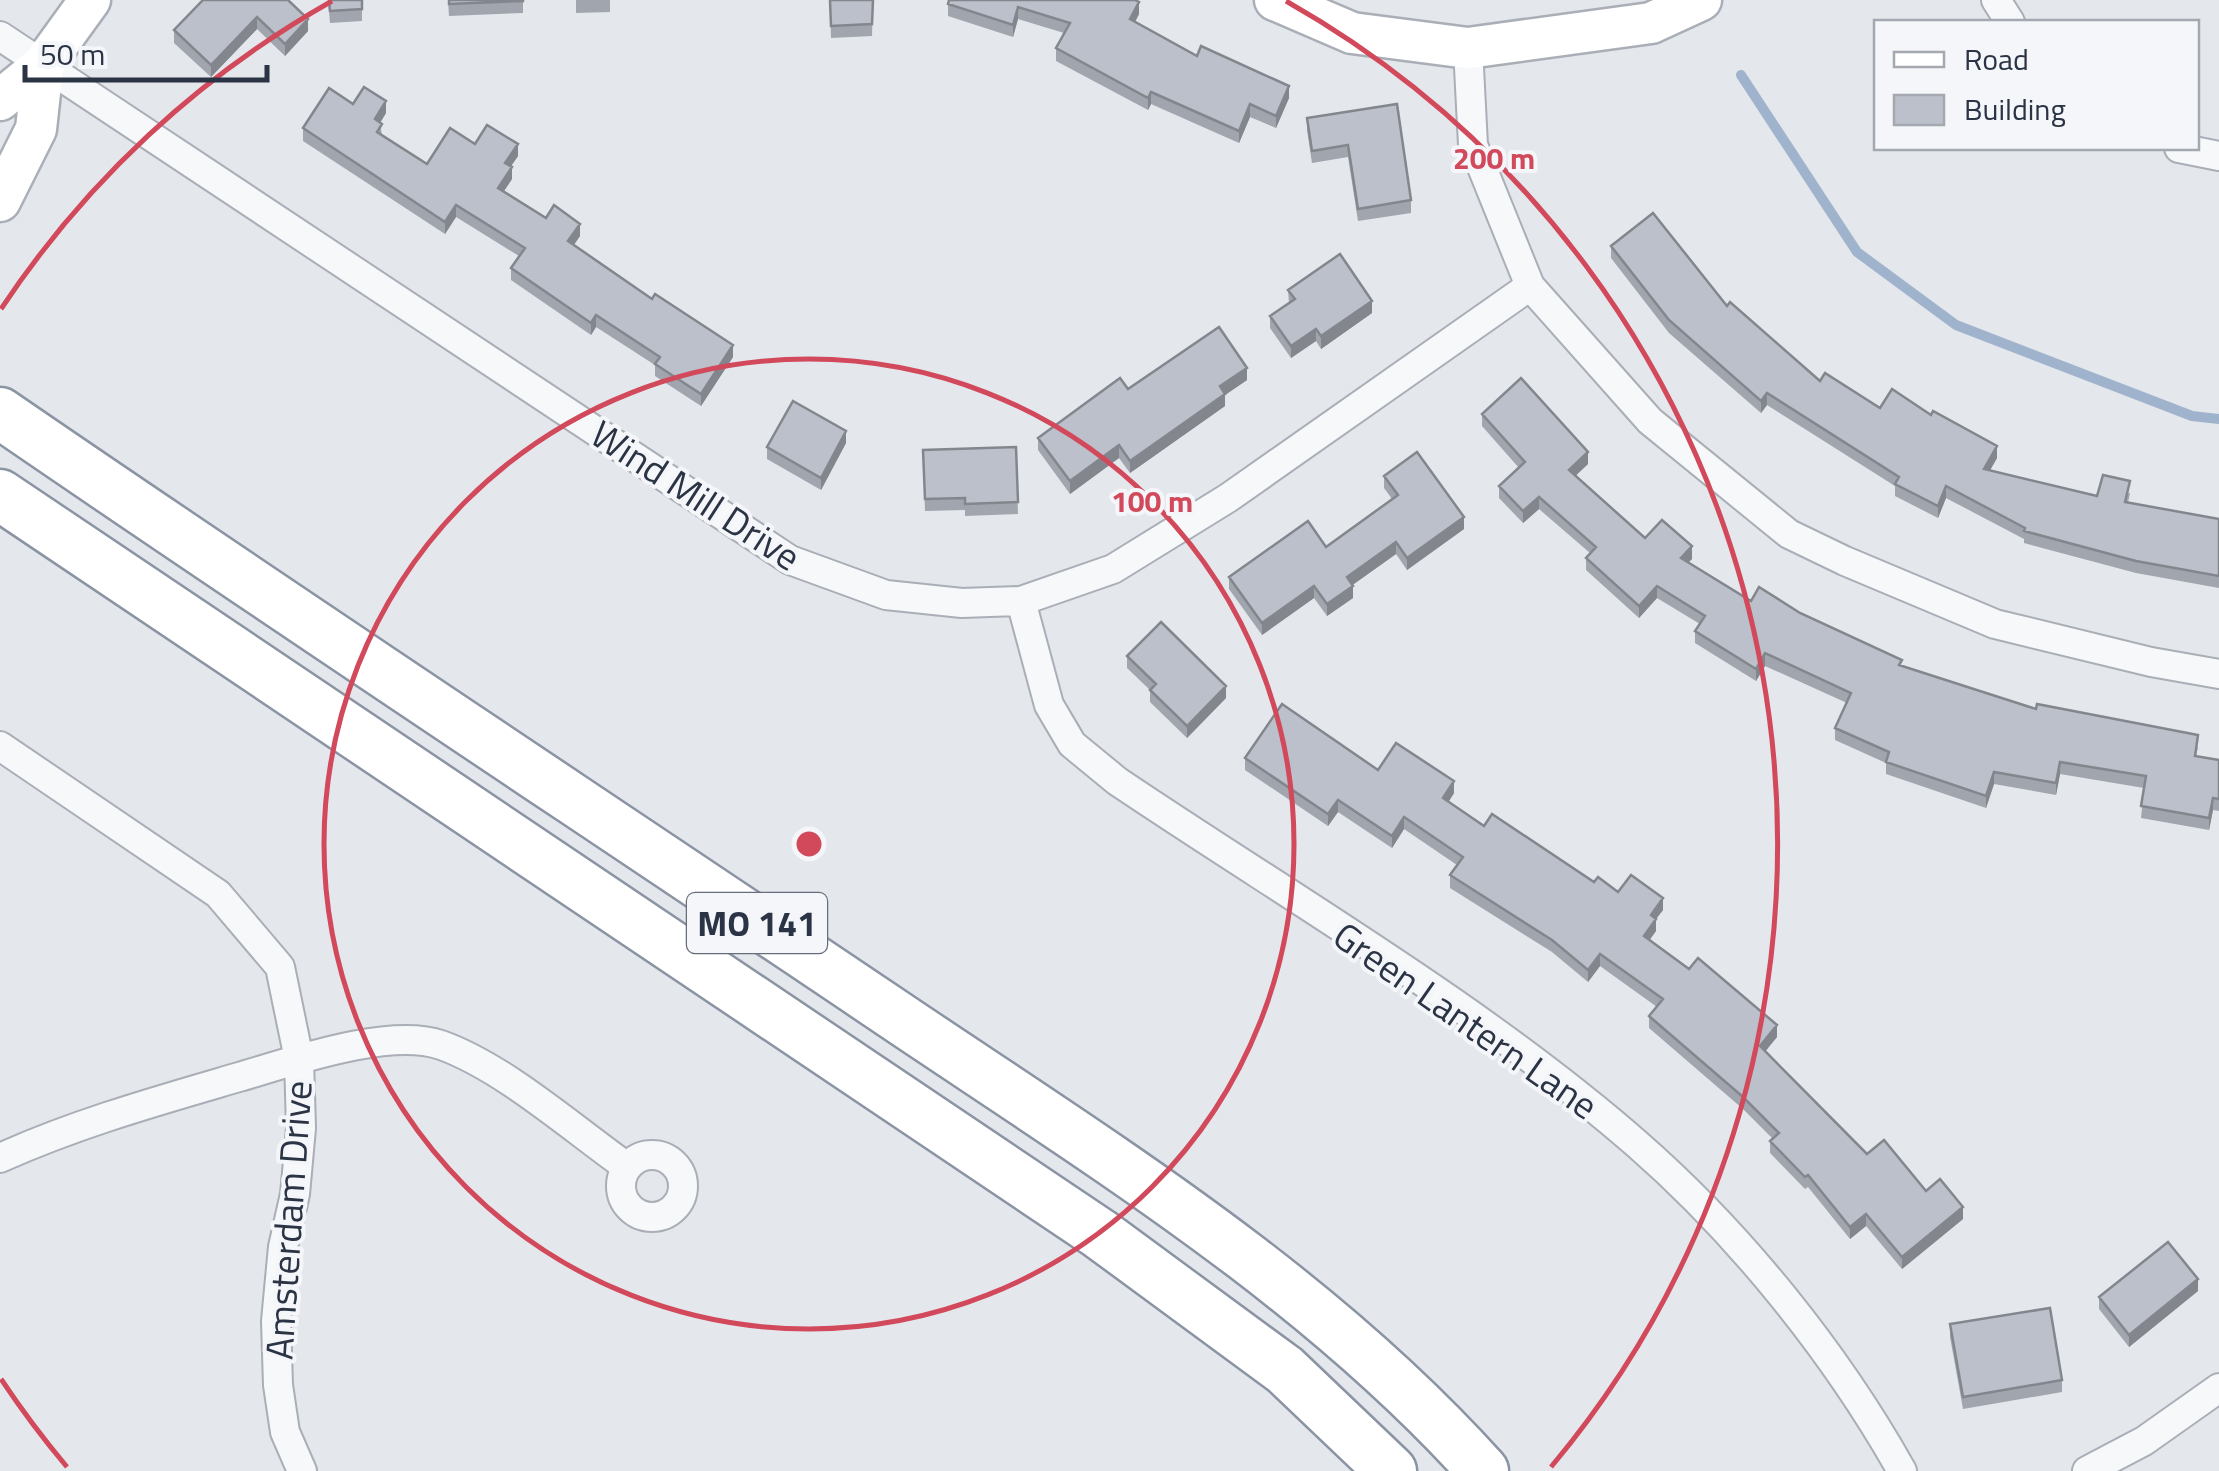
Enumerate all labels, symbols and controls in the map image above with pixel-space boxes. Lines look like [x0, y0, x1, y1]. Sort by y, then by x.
scale bar [25, 20, 268, 82]
legend [1874, 20, 2199, 150]
text: 50 m [40, 31, 105, 77]
text: Road [1964, 36, 2029, 82]
text: Building [1964, 86, 2066, 132]
text: 200 m [1453, 135, 1535, 181]
street label: Wind Mill Drive [580, 405, 812, 585]
text: 100 m [1111, 478, 1193, 524]
centre of rings [791, 826, 827, 862]
road number: MO 141 [687, 893, 827, 953]
street label: Green Lantern Lane [1322, 907, 1610, 1133]
street label: Amsterdam Drive [249, 1078, 327, 1362]

